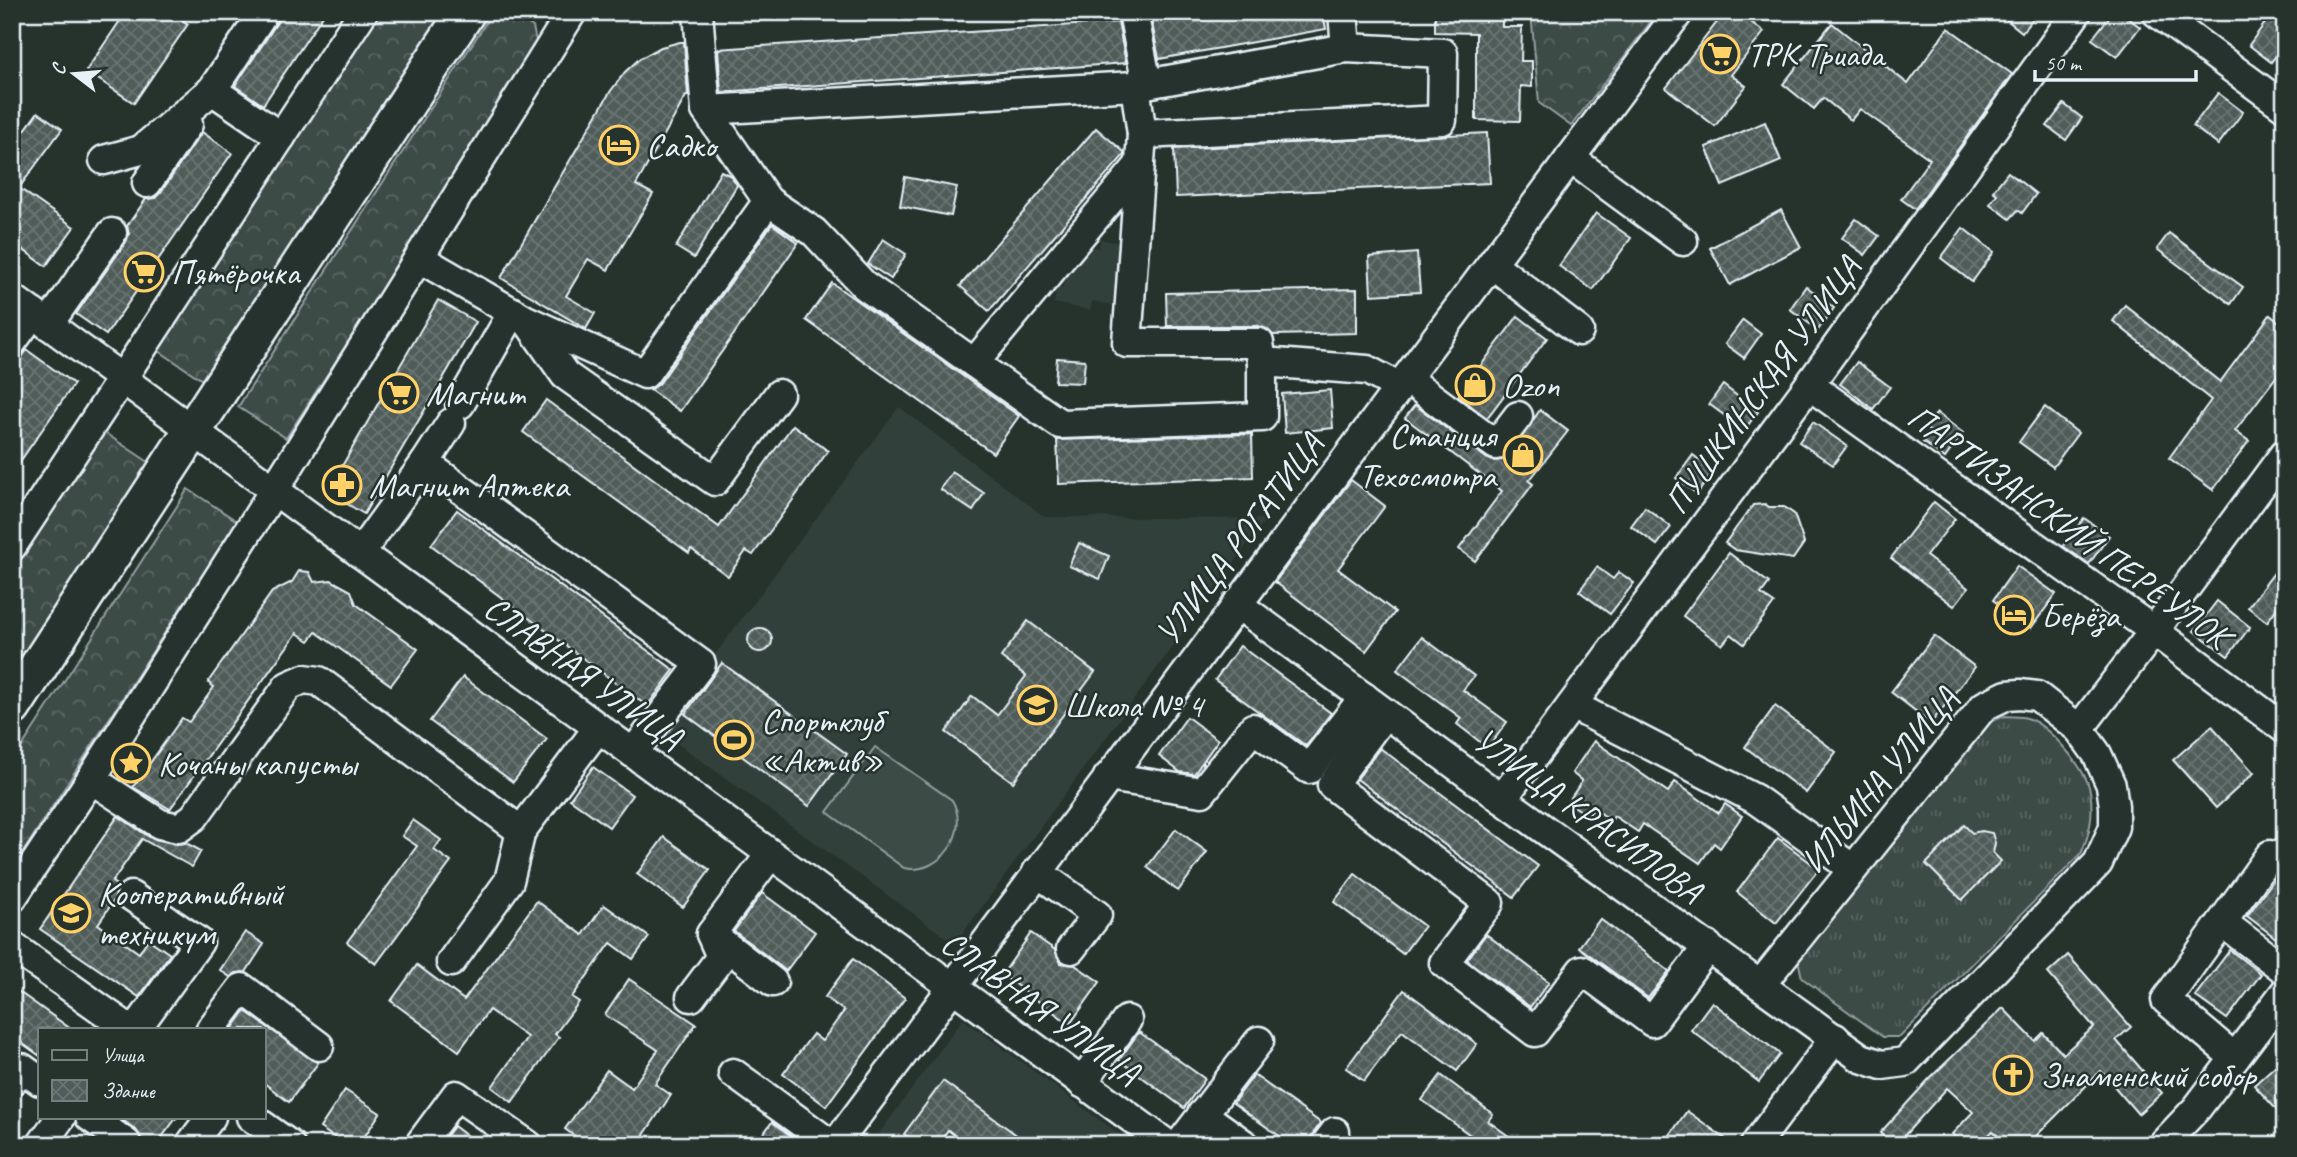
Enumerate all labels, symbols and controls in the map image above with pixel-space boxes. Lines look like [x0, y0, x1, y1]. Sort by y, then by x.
place label: ТРК Триада [1747, 32, 1887, 77]
supermarket icon: ТРК Триада [1699, 33, 1741, 75]
north arrow [38, 38, 108, 108]
scale bar [2035, 38, 2196, 82]
text: 50 m [2045, 50, 2083, 76]
text: С [46, 59, 72, 77]
place label: Садко [646, 123, 719, 168]
hotel icon: Садко [598, 124, 640, 166]
street label: ПУШКИНСКАЯ УЛИЦА [1654, 247, 1872, 523]
place label: Пятёрочка [171, 250, 301, 295]
supermarket icon: Пятёрочка [123, 251, 165, 293]
place label: Ozon [1502, 363, 1560, 408]
shop icon: Ozon [1454, 364, 1496, 406]
place label: Магнит [426, 371, 527, 416]
supermarket icon: Магнит [378, 372, 420, 414]
street label: ПАРТИЗАНСКИЙ ПЕРЕУЛОК [1899, 394, 2244, 662]
place label: Станция Техосмотра [1359, 413, 1499, 498]
street label: УЛИЦА РОГАТИЦА [1145, 423, 1335, 654]
shop icon: Станция Техосмотра [1502, 434, 1544, 476]
place label: Магнит Аптека [369, 463, 571, 508]
pharmacy icon: Магнит Аптека [321, 464, 363, 506]
street label: СЛАВНАЯ УЛИЦА [475, 585, 693, 761]
place label: Берёза [2041, 593, 2122, 638]
hotel icon: Берёза [1993, 594, 2035, 636]
street label: ИЛЬИНА УЛИЦА [1791, 677, 1969, 883]
place label: Школа № 4 [1064, 683, 1206, 728]
school or university icon: Школа № 4 [1016, 684, 1058, 726]
place label: Спортклуб «Актив» [761, 698, 890, 783]
street label: УЛИЦА КРАСИЛОВА [1465, 717, 1712, 914]
sports icon: Спортклуб «Актив» [713, 719, 755, 761]
place label: Кочаны капусты [158, 741, 359, 786]
place icon: Кочаны капусты [110, 742, 152, 784]
place label: Кооперативный техникум [98, 871, 286, 956]
school or university icon: Кооперативный техникум [50, 892, 92, 934]
street label: СЛАВНАЯ УЛИЦА [932, 920, 1150, 1096]
legend [38, 1028, 266, 1118]
text: Улица [102, 1042, 145, 1068]
place label: Знаменский собор [2040, 1053, 2258, 1098]
church icon: Знаменский собор [1992, 1054, 2034, 1096]
text: Здание [102, 1078, 156, 1104]

